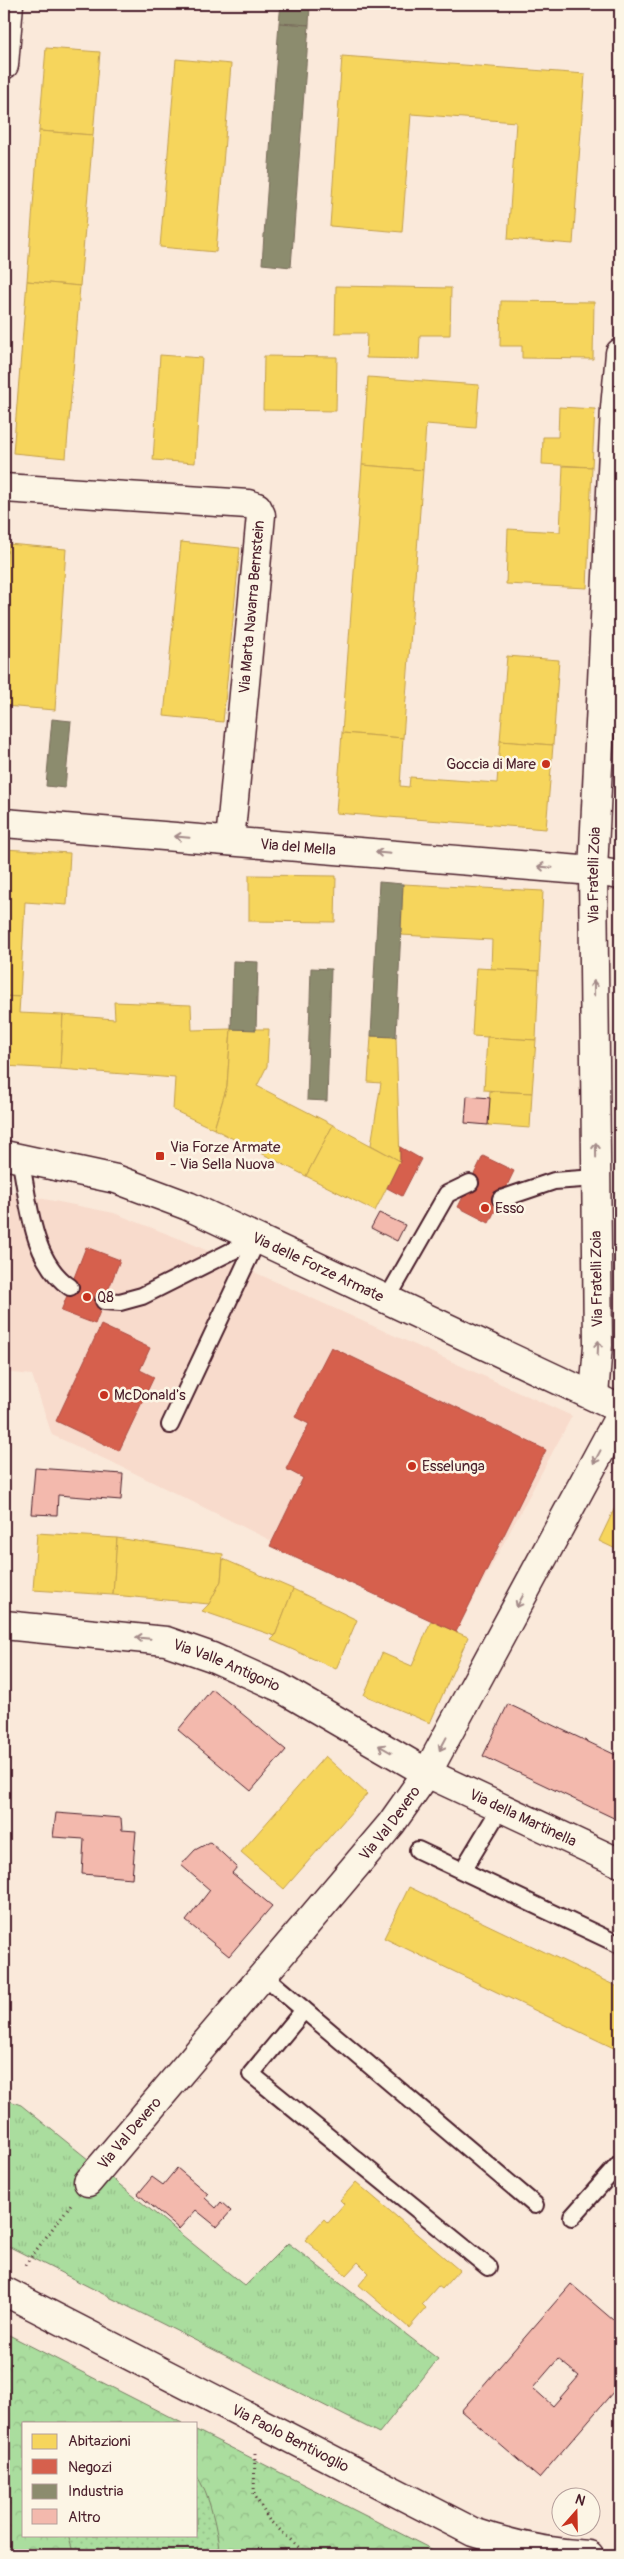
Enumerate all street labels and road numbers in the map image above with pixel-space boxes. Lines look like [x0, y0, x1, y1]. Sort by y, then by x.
street label: Via Marta Navarra Bernstein [235, 520, 269, 694]
street label: Via Fratelli Zoia [583, 826, 605, 924]
street label: Via del Mella [259, 834, 337, 860]
street label: Via delle Forze Armate [249, 1228, 387, 1306]
street label: Via Fratelli Zoia [587, 1231, 607, 1327]
street label: Via Valle Antigorio [171, 1635, 283, 1696]
street label: Via Val Devero [355, 1782, 424, 1864]
street label: Via della Martinella [466, 1785, 580, 1851]
street label: Via Val Devero [93, 2093, 165, 2173]
street label: Via Paolo Bentivoglio [229, 2400, 352, 2476]

